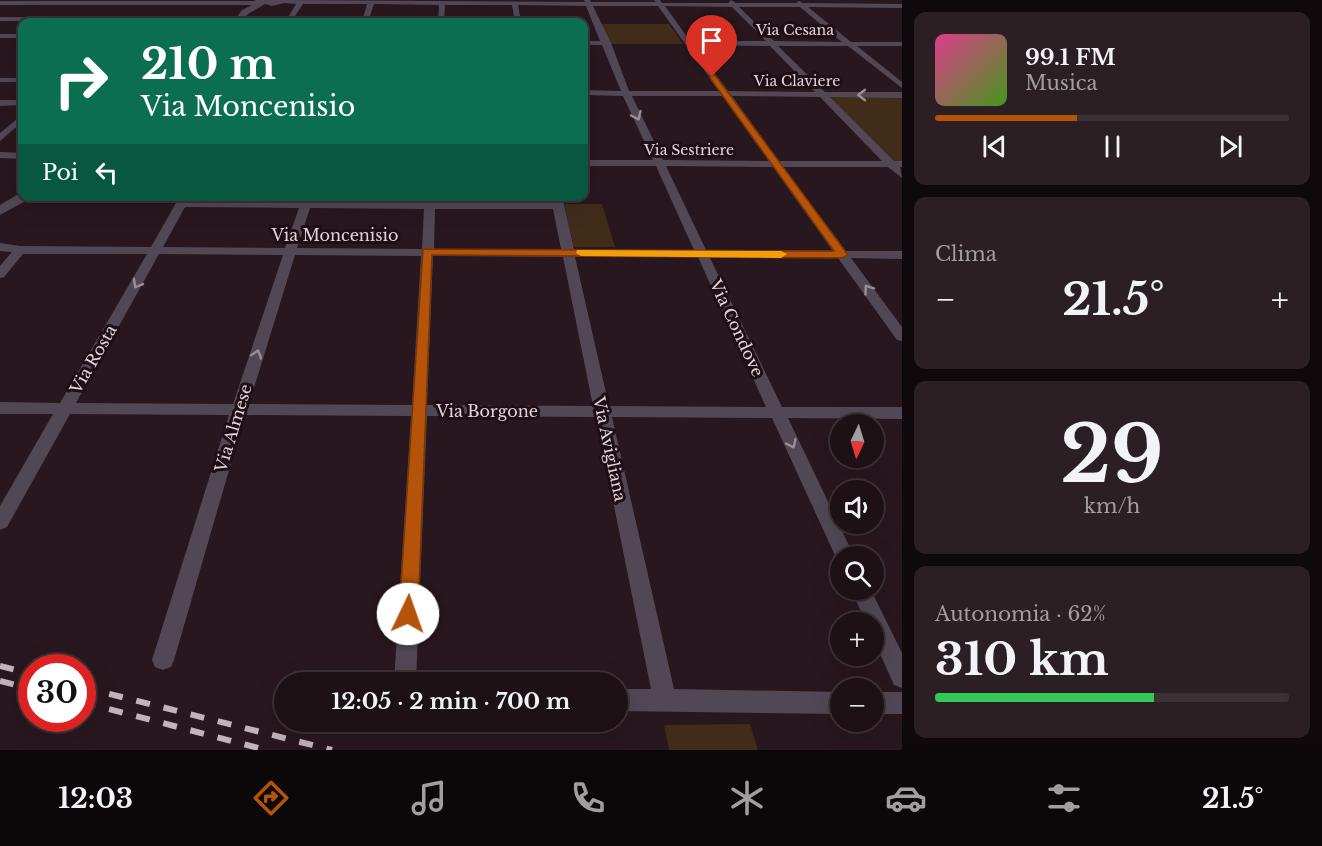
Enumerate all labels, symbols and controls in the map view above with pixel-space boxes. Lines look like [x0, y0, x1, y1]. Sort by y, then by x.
pin [686, 15, 737, 77]
street label: Via Cesana [755, 21, 834, 39]
icon: arrive [695, 24, 728, 57]
text: 210 m [141, 38, 276, 90]
icon: right [42, 42, 120, 120]
text: 99.1 FM [1025, 44, 1116, 71]
text: Musica [1025, 71, 1098, 95]
street label: Via Claviere [753, 72, 840, 90]
one-way arrow [858, 89, 867, 101]
text: Via Moncenisio [141, 90, 355, 123]
one-way arrow [629, 110, 641, 121]
icon: previous [978, 130, 1011, 163]
icon: pause [1096, 130, 1129, 163]
icon: next [1214, 130, 1247, 163]
street label: Via Sestriere [643, 141, 734, 159]
icon: left [90, 156, 123, 189]
text: Poi [42, 159, 78, 186]
street label: Via Moncenisio [270, 225, 399, 245]
text: Clima [935, 242, 997, 266]
text: 21.5° [1062, 271, 1165, 327]
street label: Via Condove [705, 275, 768, 380]
one-way arrow [132, 278, 144, 288]
text: − [935, 279, 956, 320]
text: + [1271, 279, 1289, 320]
one-way arrow [864, 285, 875, 296]
street label: Via Rosta [65, 321, 121, 398]
one-way arrow [249, 349, 262, 360]
street label: Via Almese [210, 382, 256, 475]
street label: Via Avigliana [589, 394, 631, 503]
street label: Via Borgone [435, 401, 538, 421]
text: 29 [1060, 406, 1164, 503]
north arrow [830, 414, 884, 468]
map controls [830, 414, 884, 732]
one-way arrow [785, 438, 797, 449]
button: sound [830, 480, 884, 534]
text: km/h [1084, 494, 1140, 518]
button: search [830, 546, 884, 600]
position arrow [376, 582, 440, 646]
text: Autonomia · 62% [935, 602, 1106, 626]
button: + [830, 612, 884, 666]
text: 310 km [935, 631, 1109, 687]
speed limit sign: 30 [18, 654, 96, 732]
button: − [830, 678, 884, 732]
text: 12:05 · 2 min · 700 m [332, 688, 570, 715]
icon: directions [250, 777, 292, 819]
icon: music [408, 777, 450, 819]
icon: phone [567, 777, 609, 819]
icon: climate [726, 777, 768, 819]
icon: car [885, 777, 927, 819]
icon: filters [1043, 777, 1085, 819]
text: 12:03 [58, 782, 133, 815]
text: 21.5° [1202, 782, 1264, 815]

